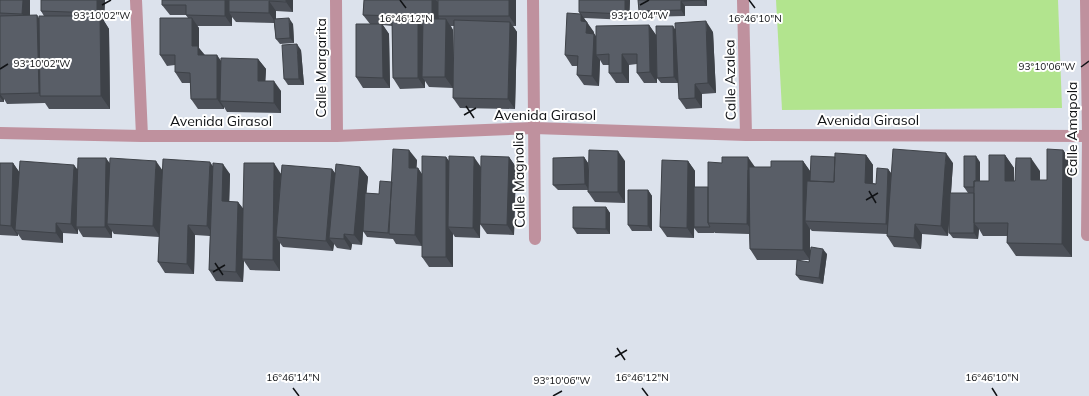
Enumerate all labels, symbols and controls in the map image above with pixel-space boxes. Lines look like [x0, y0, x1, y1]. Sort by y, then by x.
text: 93°10'02"W [74, 9, 130, 22]
text: 93°10'04"W [612, 9, 668, 22]
text: 16°46'12"N [379, 12, 433, 25]
text: 16°46'10"N [728, 12, 782, 25]
street label: Calle Margarita [312, 18, 330, 118]
street label: Calle Azalea [720, 39, 740, 121]
text: 93°10'02"W [14, 57, 70, 70]
text: 93°10'06"W [1019, 60, 1075, 73]
street label: Calle Amapola [1063, 82, 1081, 176]
street label: Avenida Girasol [494, 106, 596, 124]
street label: Avenida Girasol [817, 111, 919, 129]
street label: Avenida Girasol [170, 112, 272, 130]
street label: Calle Magnolia [509, 132, 529, 228]
text: 16°46'14"N [266, 371, 320, 384]
text: 16°46'12"N [615, 371, 669, 384]
text: 16°46'10"N [965, 371, 1019, 384]
text: 93°10'06"W [534, 374, 590, 387]

